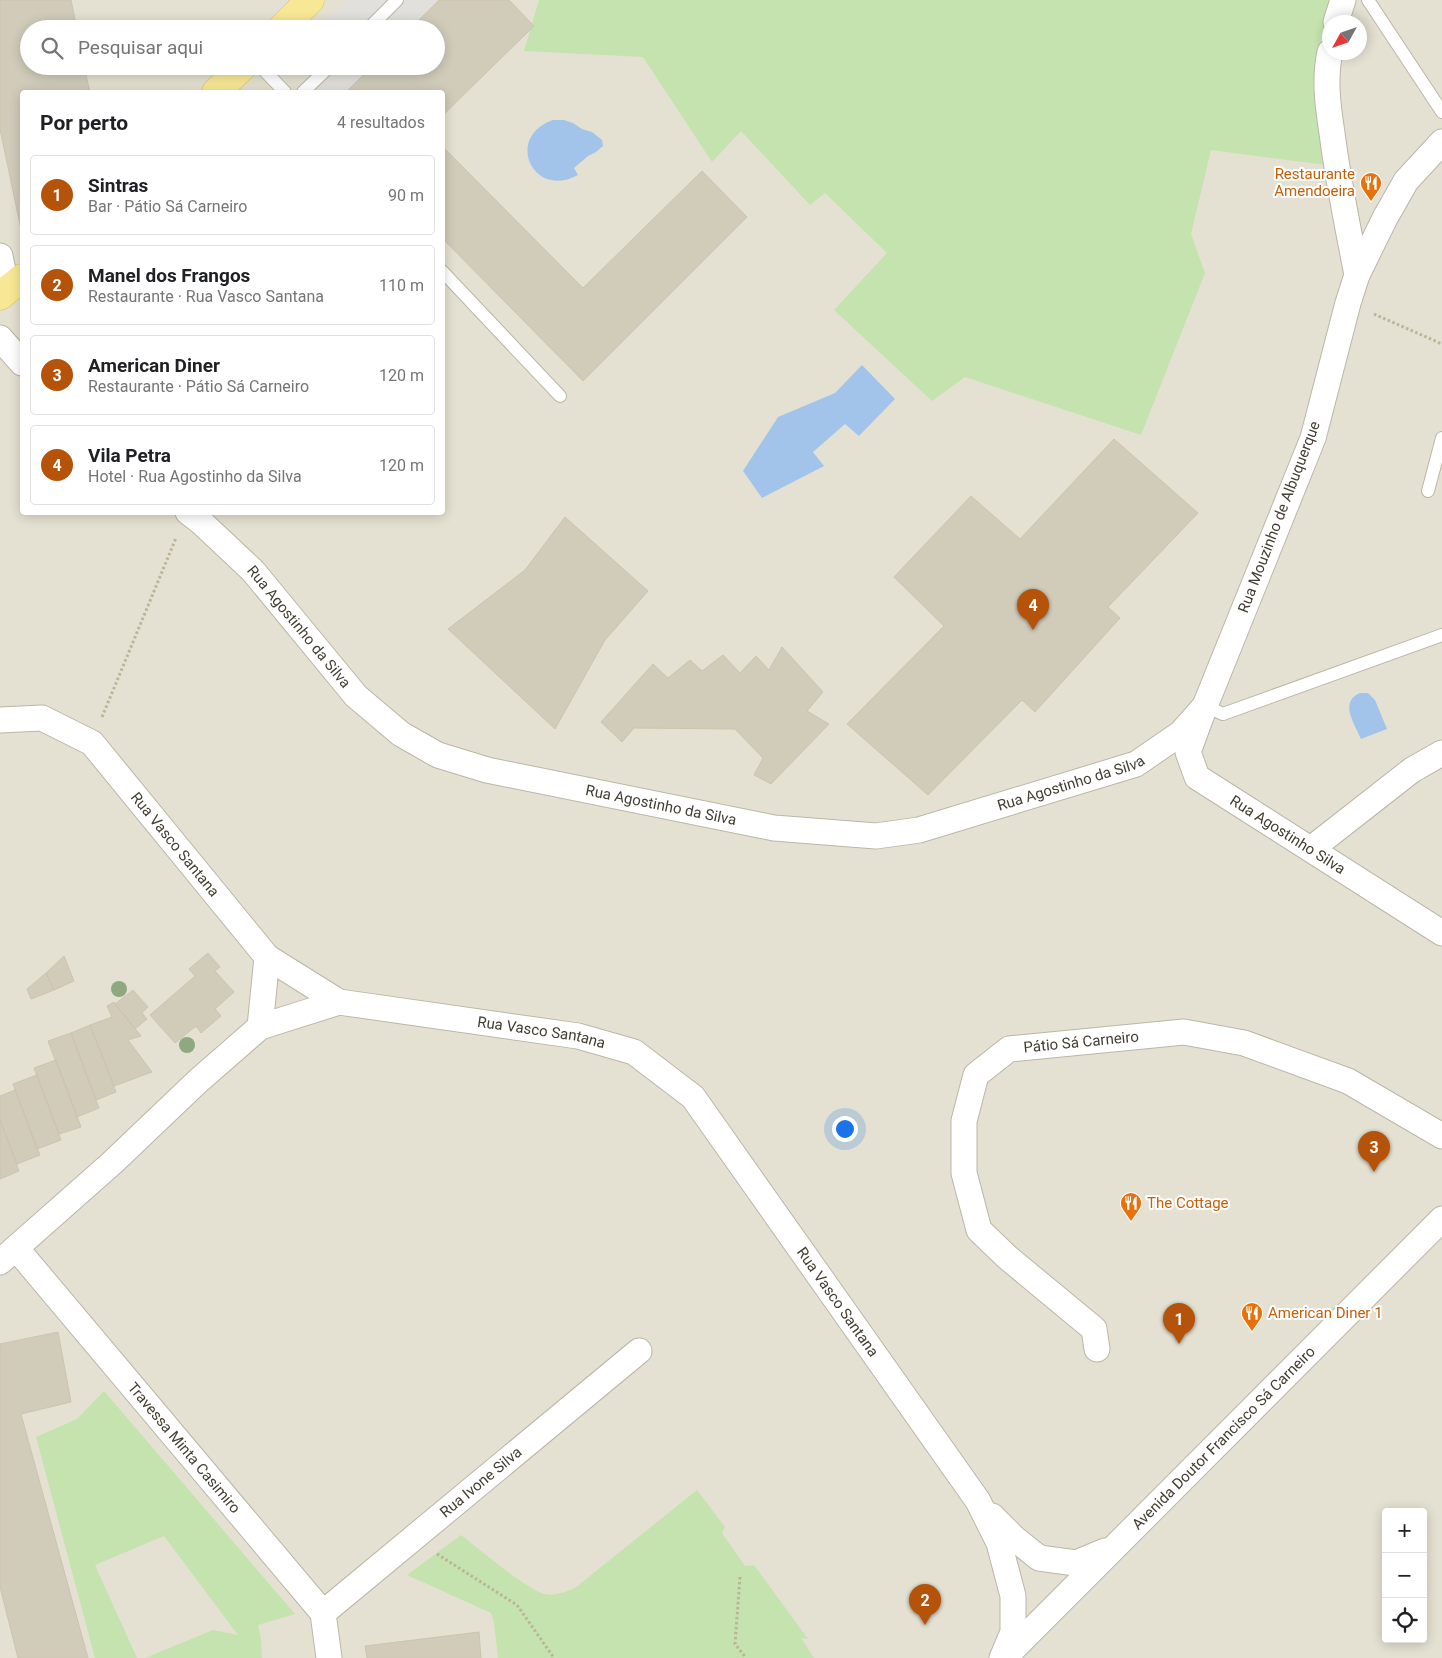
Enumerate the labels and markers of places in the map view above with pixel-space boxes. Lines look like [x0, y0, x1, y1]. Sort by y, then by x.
place label: Restaurante Amendoeira [1274, 165, 1355, 200]
restaurant icon: Restaurante Amendoeira [1359, 171, 1383, 202]
pin: 4 [1017, 589, 1049, 630]
pin: 3 [1358, 1131, 1390, 1172]
restaurant icon: The Cottage [1119, 1191, 1143, 1222]
place label: The Cottage [1147, 1194, 1229, 1212]
restaurant icon: American Diner 1 [1240, 1301, 1264, 1332]
pin: 1 [1163, 1303, 1195, 1344]
place label: American Diner 1 [1268, 1304, 1383, 1322]
pin: 2 [909, 1584, 941, 1625]

